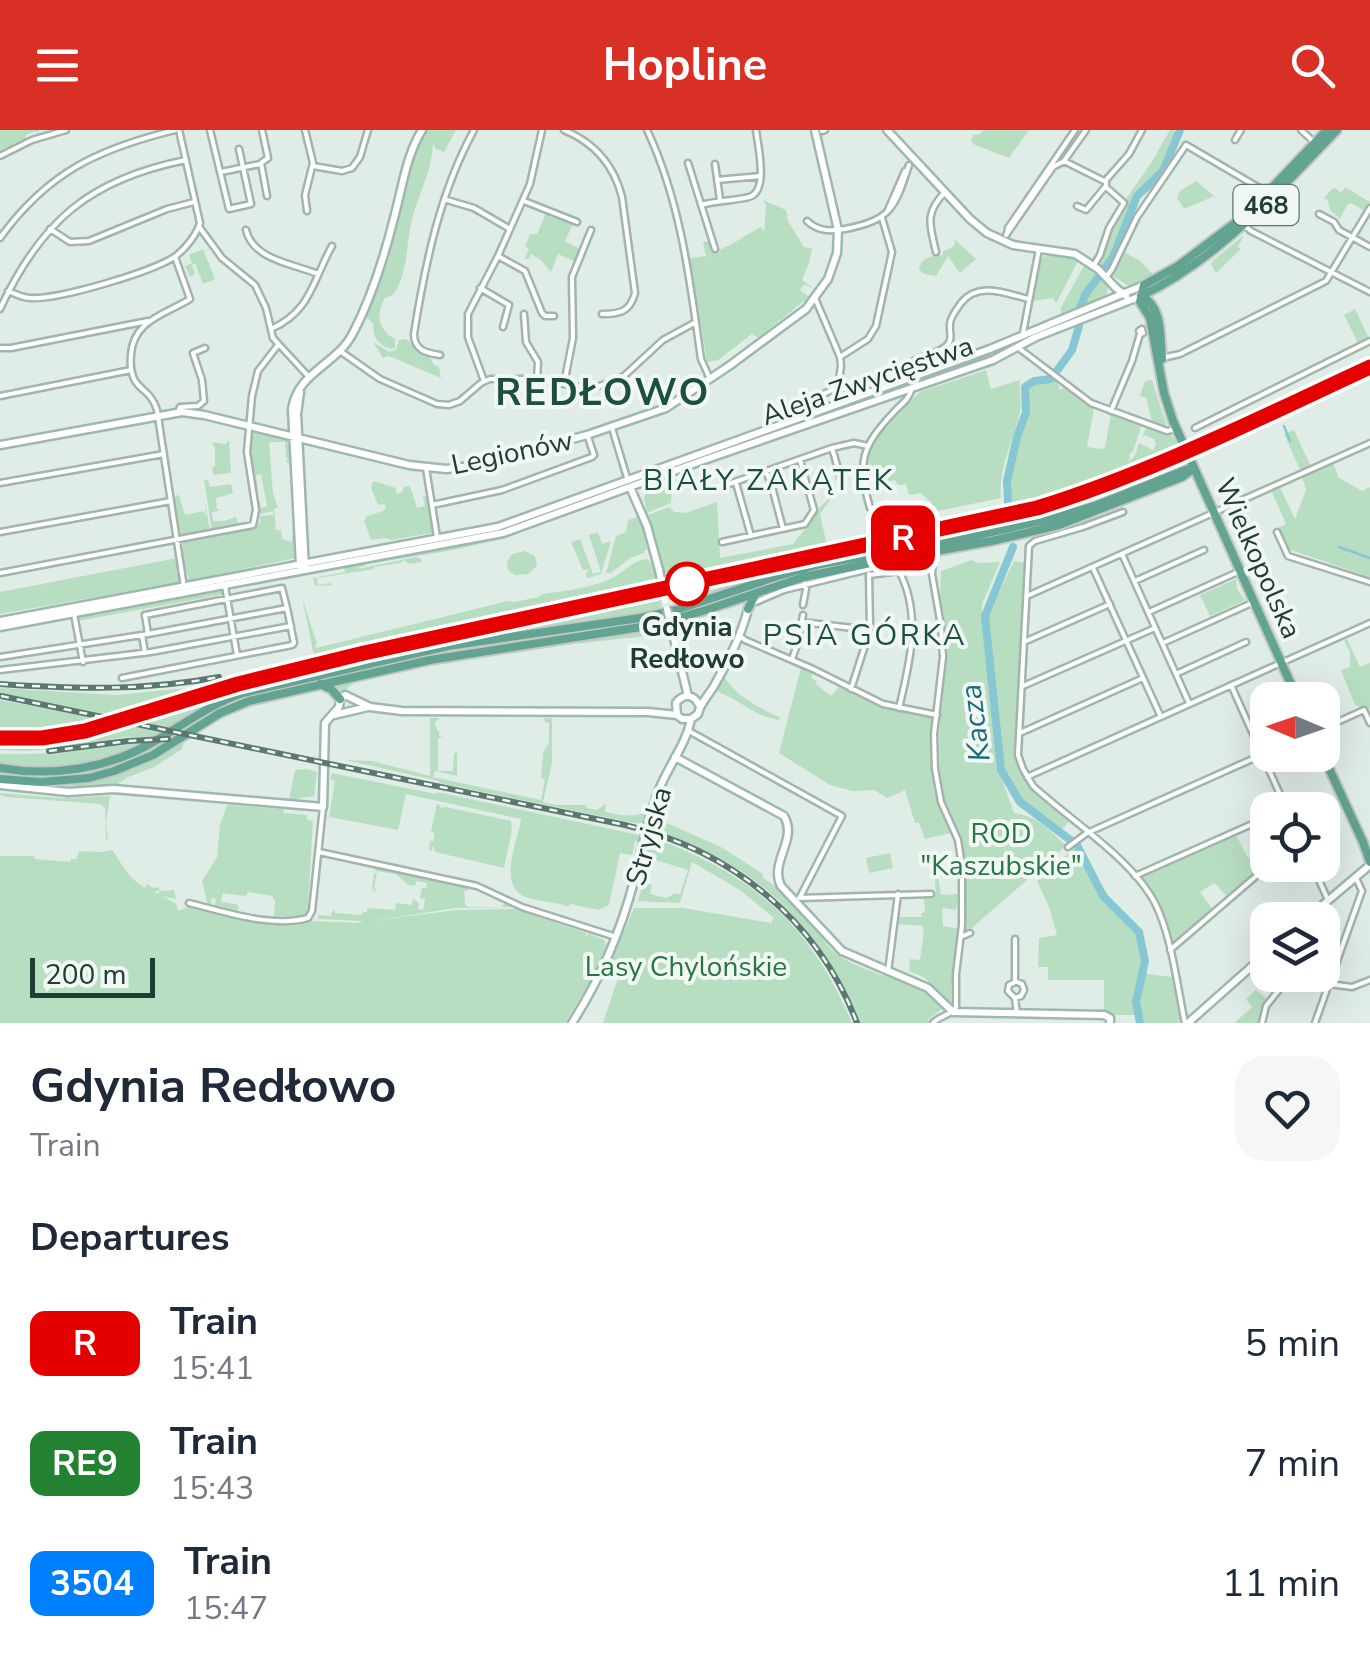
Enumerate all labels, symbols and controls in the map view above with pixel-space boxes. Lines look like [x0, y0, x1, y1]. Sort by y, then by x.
text: Hopline [603, 35, 767, 96]
icon: menu [30, 38, 85, 93]
icon: search [1285, 38, 1340, 93]
road number: 468 [1234, 185, 1298, 225]
street label: Aleja Zwycięstwa [756, 327, 978, 435]
district label: REDŁOWO [495, 367, 711, 418]
street label: Legionów [448, 422, 576, 484]
district label: BIAŁY ZAKĄTEK [643, 460, 895, 501]
street label: Wielkopolska [1206, 472, 1310, 645]
line badge: R [870, 506, 936, 570]
text: R [891, 515, 915, 562]
marker: Gdynia Redłowo [666, 563, 708, 605]
place label: Gdynia Redłowo [629, 608, 745, 678]
district label: PSIA GÓRKA [763, 615, 967, 656]
water label: Kacza [950, 682, 1001, 764]
north arrow [1250, 682, 1340, 772]
map controls [1250, 682, 1340, 992]
street label: Stryjska [617, 782, 681, 890]
button: locate [1250, 792, 1340, 882]
park label: ROD "Kaszubskie" [920, 815, 1082, 885]
button: layers [1250, 902, 1340, 992]
park label: Lasy Chylońskie [585, 948, 787, 986]
scale bar [30, 953, 155, 998]
text: 200 m [45, 956, 127, 994]
text: Gdynia Redłowo [30, 1053, 396, 1119]
button: heart [1235, 1056, 1340, 1161]
text: Train [30, 1124, 101, 1167]
text: Departures [30, 1212, 229, 1263]
text: Train [170, 1296, 258, 1347]
text: 5 min [1245, 1318, 1340, 1369]
text: R [73, 1320, 97, 1367]
text: 15:41 [170, 1347, 254, 1390]
text: Train [170, 1416, 258, 1467]
text: 7 min [1245, 1438, 1340, 1489]
text: RE9 [52, 1440, 118, 1487]
text: 15:43 [170, 1467, 254, 1510]
text: Train [184, 1536, 272, 1587]
text: 11 min [1222, 1558, 1340, 1609]
text: 3504 [50, 1560, 134, 1607]
text: 15:47 [184, 1587, 268, 1630]

